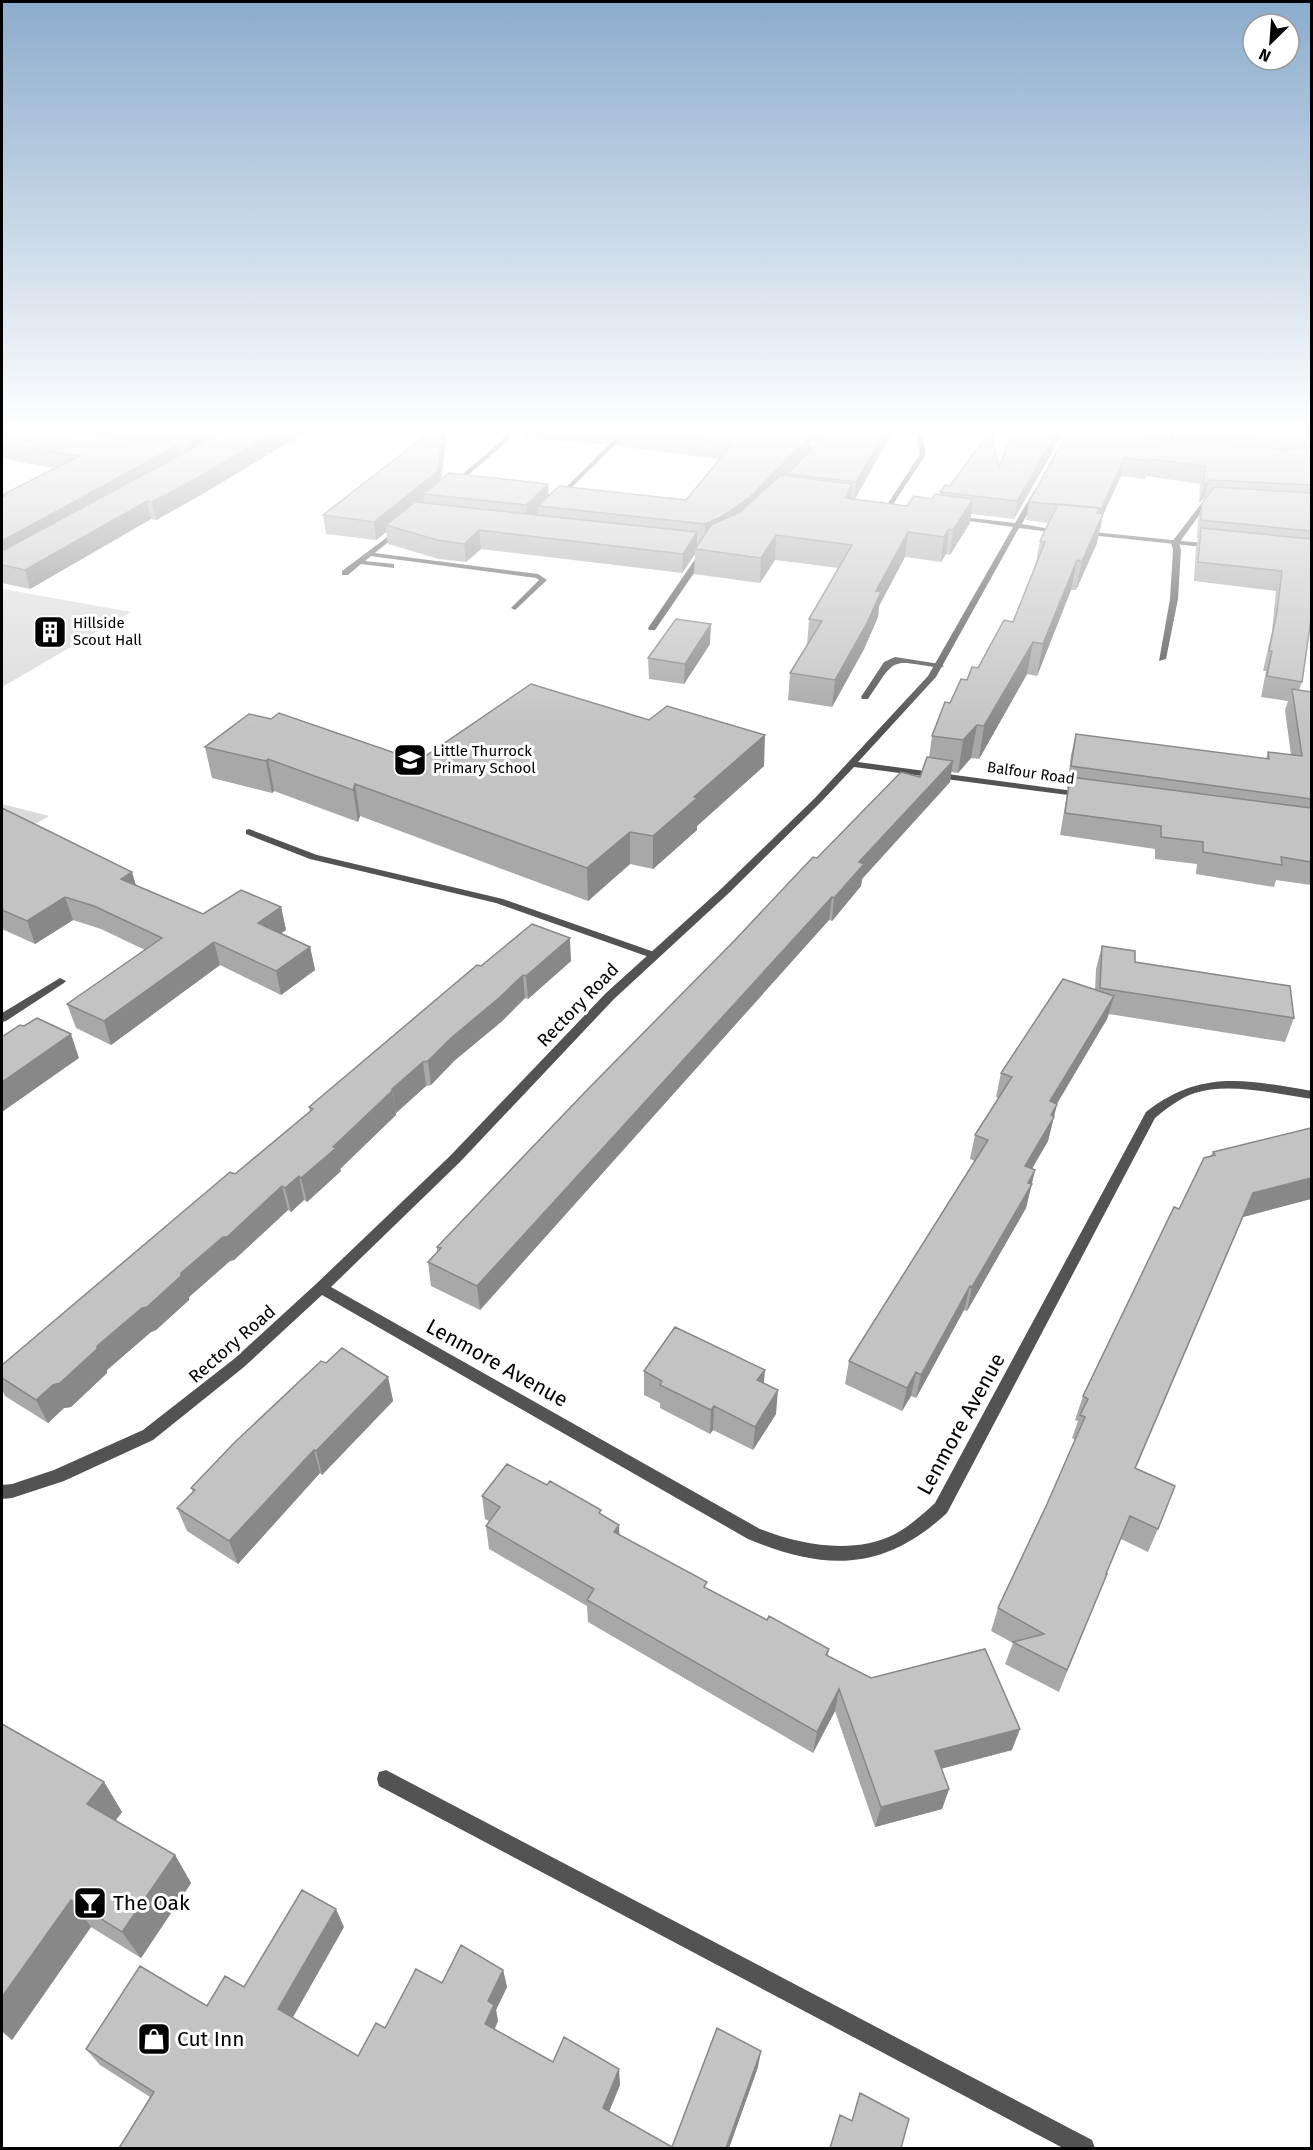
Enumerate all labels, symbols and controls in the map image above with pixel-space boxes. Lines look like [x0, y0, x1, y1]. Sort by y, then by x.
north arrow [1241, 12, 1301, 72]
text: N [1256, 44, 1274, 66]
building icon: Hillside Scout Hall [32, 614, 68, 650]
place label: Hillside Scout Hall [73, 614, 143, 649]
school or university icon: Little Thurrock Primary School [392, 742, 428, 778]
place label: Little Thurrock Primary School [433, 742, 536, 777]
street label: Balfour Road [986, 758, 1076, 788]
street label: Rectory Road [533, 959, 623, 1051]
street label: Rectory Road [184, 1300, 280, 1388]
street label: Lenmore Avenue [422, 1313, 572, 1413]
street label: Lenmore Avenue [911, 1349, 1011, 1499]
bar icon: The Oak [72, 1885, 108, 1921]
place label: The Oak [113, 1890, 190, 1916]
shop icon: Cut Inn [136, 2021, 172, 2057]
place label: Cut Inn [177, 2026, 245, 2052]

